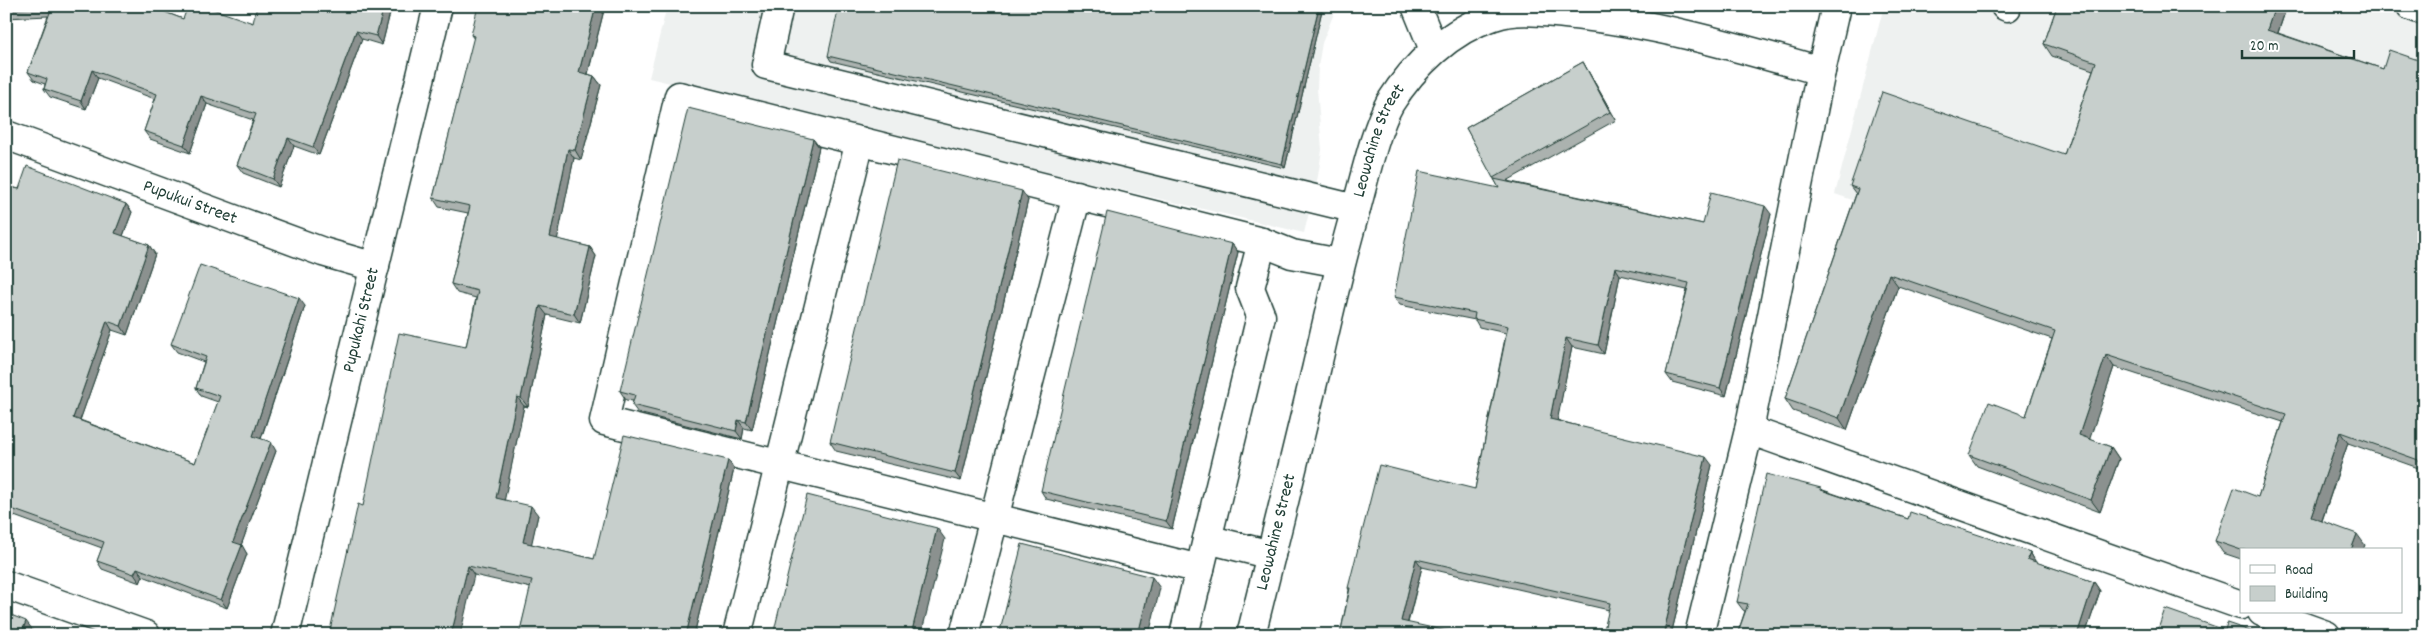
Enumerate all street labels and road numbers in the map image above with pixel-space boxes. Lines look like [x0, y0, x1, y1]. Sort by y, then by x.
street label: Leowahine Street [1347, 79, 1412, 200]
street label: Pupukui Street [139, 174, 241, 232]
street label: Pupukahi Street [337, 265, 386, 375]
street label: Leowahine Street [1250, 471, 1303, 593]

